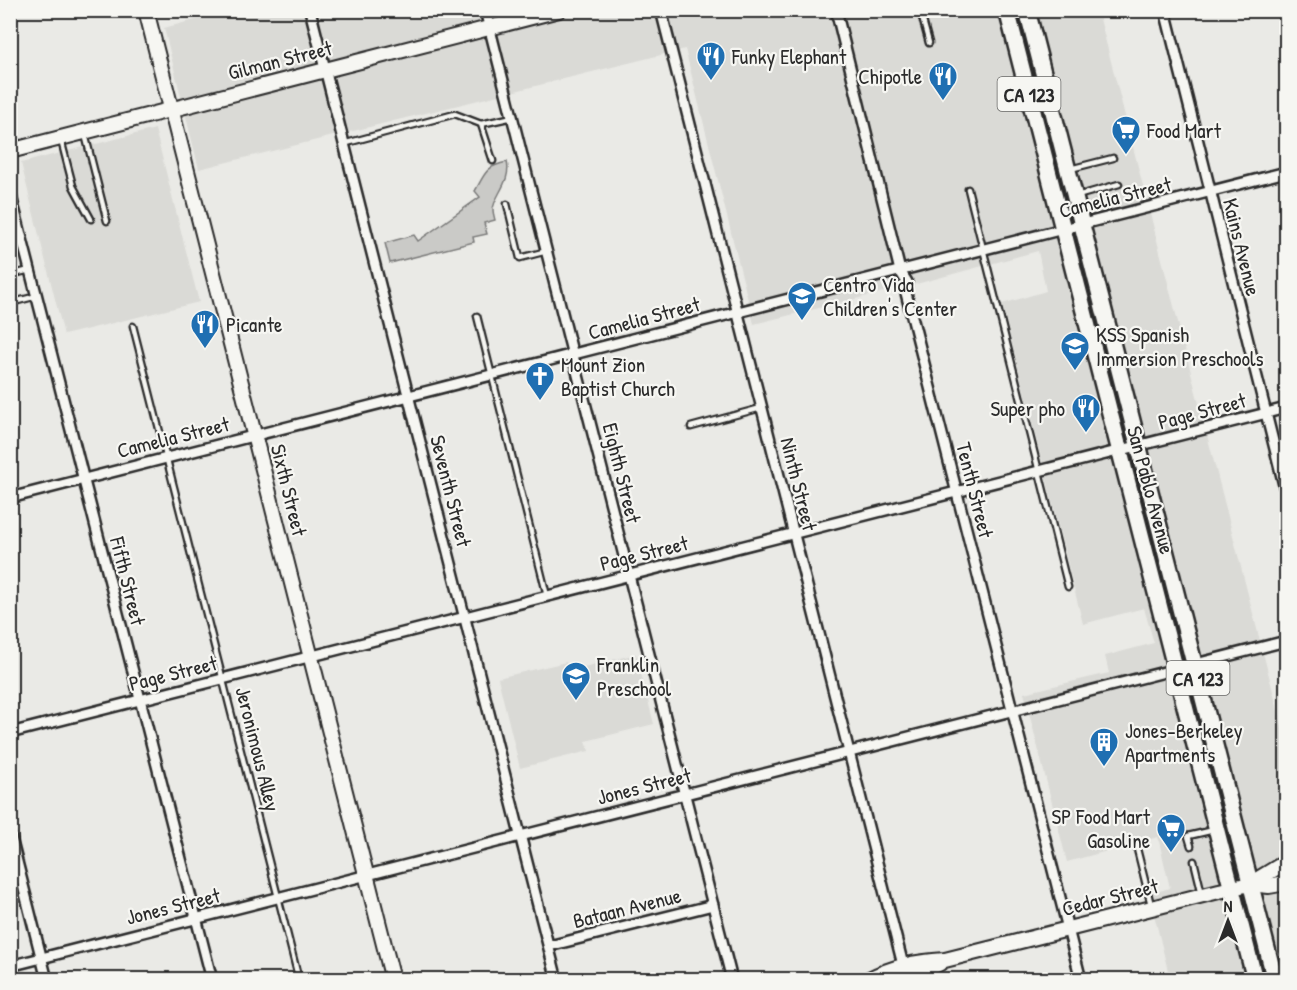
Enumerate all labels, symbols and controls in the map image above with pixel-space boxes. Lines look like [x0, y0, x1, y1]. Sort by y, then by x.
street label: Gilman Street [225, 33, 336, 87]
restaurant icon: Funky Elephant [695, 40, 727, 82]
place label: Funky Elephant [731, 42, 847, 71]
restaurant icon: Chipotle [927, 60, 959, 102]
place label: Chipotle [858, 62, 922, 91]
road number: CA 123 [998, 77, 1060, 111]
supermarket icon: Food Mart [1110, 114, 1142, 156]
place label: Food Mart [1146, 116, 1222, 145]
street label: Camelia Street [1056, 169, 1175, 225]
street label: Kains Avenue [1216, 195, 1268, 299]
place label: Centro Vida Children's Center [823, 270, 957, 323]
school or university icon: Centro Vida Children's Center [786, 280, 818, 322]
street label: Camelia Street [585, 289, 704, 347]
restaurant icon: Picante [189, 308, 221, 350]
place label: Picante [226, 310, 282, 339]
place label: KSS Spanish Immersion Preschools [1096, 320, 1264, 373]
school or university icon: KSS Spanish Immersion Preschools [1059, 330, 1091, 372]
place label: Mount Zion Baptist Church [561, 350, 675, 403]
church icon: Mount Zion Baptist Church [524, 360, 556, 402]
street label: Page Street [1155, 385, 1250, 437]
restaurant icon: Super pho [1070, 392, 1102, 434]
place label: Super pho [990, 394, 1065, 423]
street label: Camelia Street [114, 409, 233, 465]
street label: Eighth Street [596, 420, 649, 527]
street label: San Pablo Avenue [1120, 423, 1182, 557]
street label: Seventh Street [423, 432, 479, 551]
street label: Ninth Street [773, 434, 825, 534]
street label: Tenth Street [949, 439, 1001, 542]
street label: Sixth Street [264, 441, 315, 540]
street label: Page Street [597, 528, 692, 578]
street label: Fifth Street [103, 533, 153, 629]
street label: Page Street [126, 648, 221, 698]
place label: Franklin Preschool [596, 650, 672, 703]
school or university icon: Franklin Preschool [560, 660, 592, 702]
road number: CA 123 [1166, 661, 1230, 695]
street label: Jeronimous Alley [229, 684, 288, 814]
place label: Jones-Berkeley Apartments [1125, 716, 1243, 769]
building icon: Jones-Berkeley Apartments [1088, 726, 1120, 768]
street label: Jones Street [594, 760, 695, 812]
place label: SP Food Mart Gasoline [1052, 802, 1151, 855]
supermarket icon: SP Food Mart Gasoline [1155, 812, 1187, 854]
street label: Cedar Street [1059, 871, 1162, 923]
street label: Jones Street [123, 880, 224, 932]
street label: Bataan Avenue [570, 881, 684, 935]
north arrow [1198, 891, 1258, 951]
text: N [1224, 895, 1233, 917]

